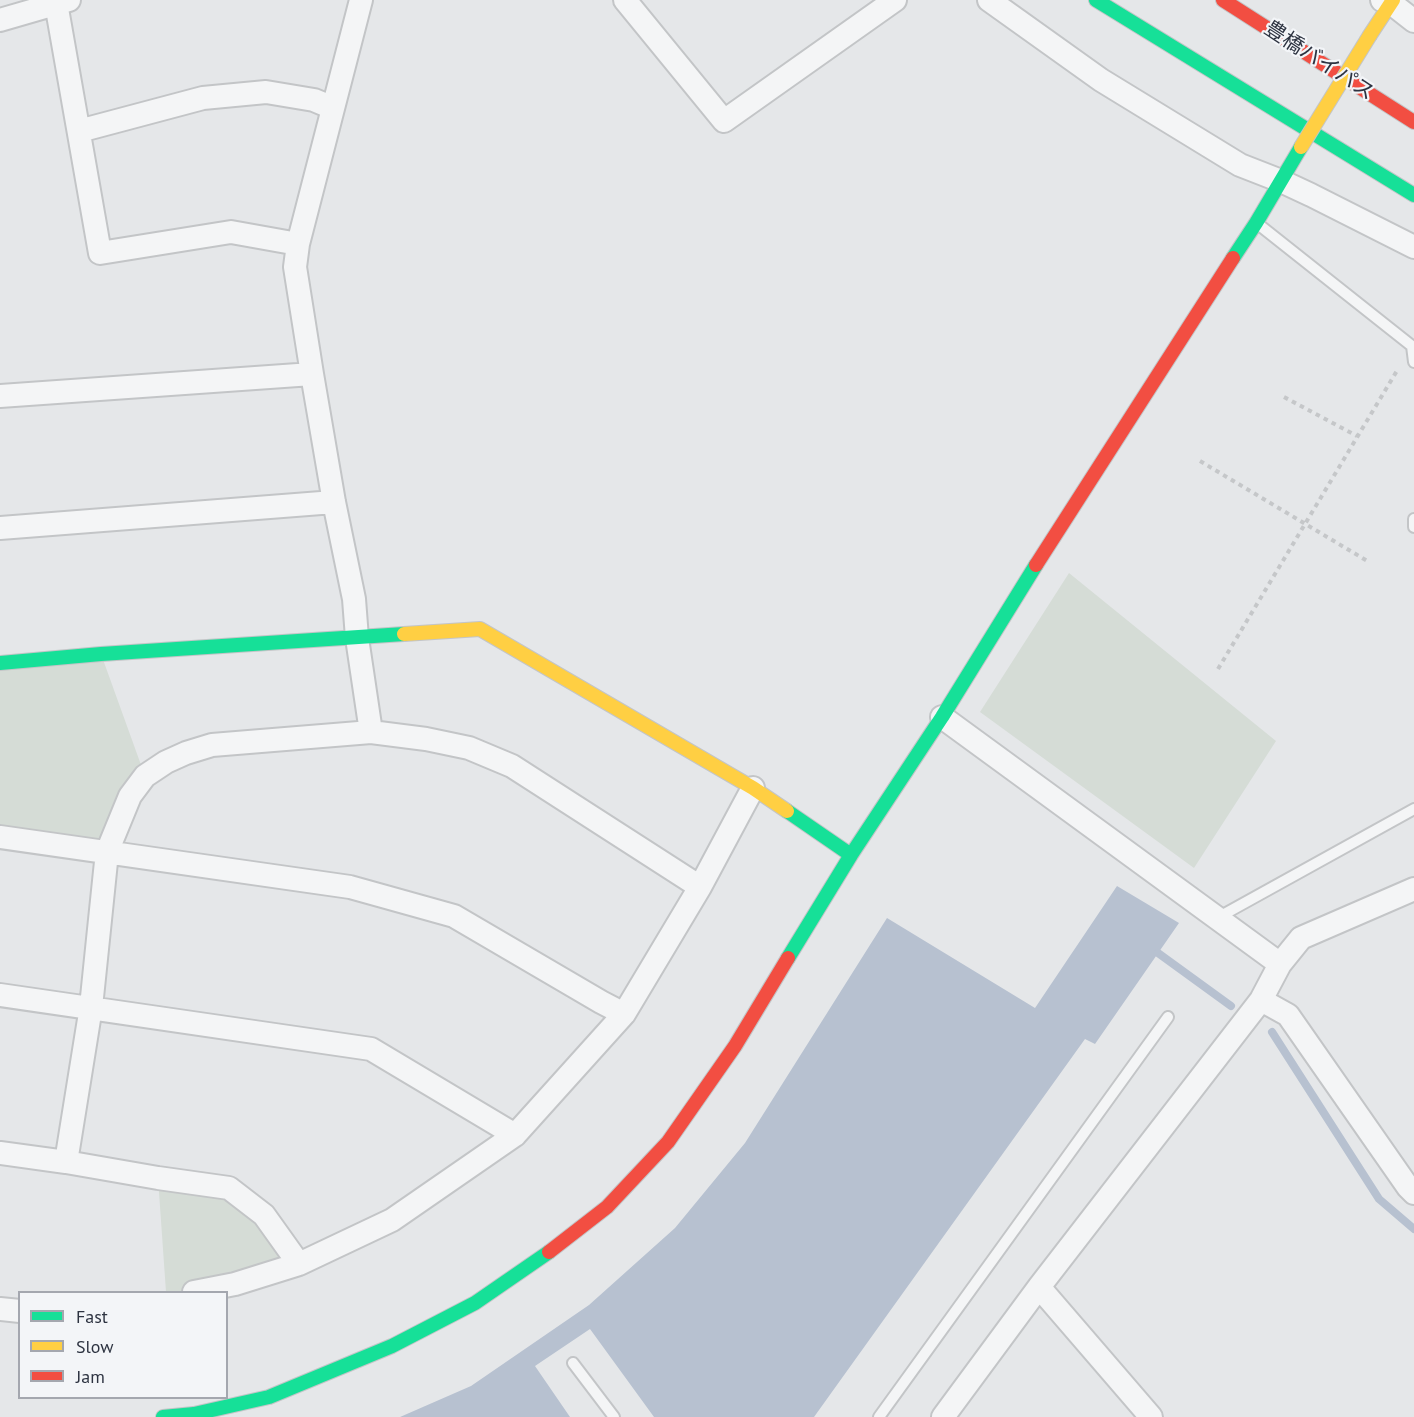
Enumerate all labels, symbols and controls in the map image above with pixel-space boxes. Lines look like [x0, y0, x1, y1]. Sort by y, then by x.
street label: 豊橋バイパス [1259, 16, 1379, 106]
legend [18, 1291, 228, 1399]
text: Fast [76, 1305, 108, 1328]
text: Slow [76, 1335, 114, 1358]
text: Jam [76, 1365, 105, 1388]

